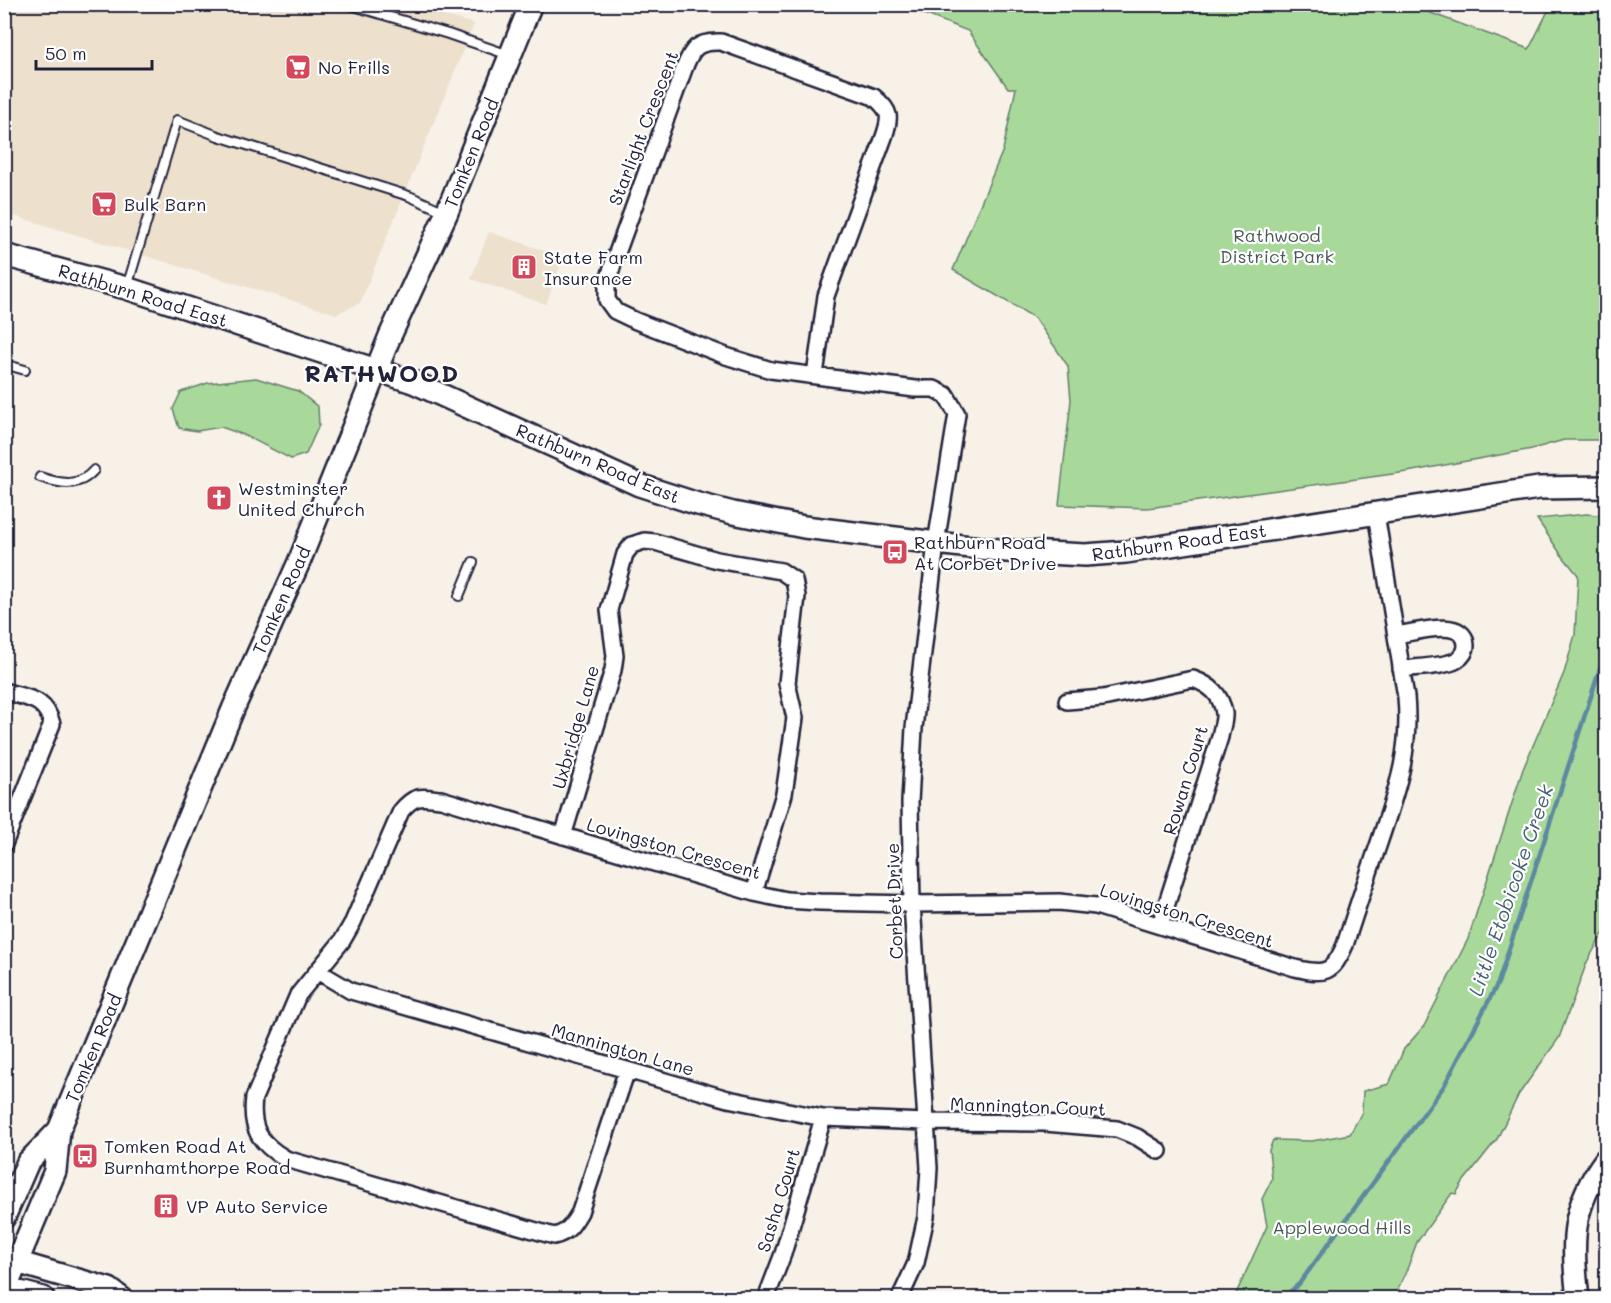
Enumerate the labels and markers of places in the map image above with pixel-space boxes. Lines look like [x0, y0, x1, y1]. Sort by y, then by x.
supermarket icon: No Frills [283, 52, 313, 82]
place label: No Frills [318, 55, 390, 79]
supermarket icon: Bulk Barn [89, 189, 119, 219]
place label: Bulk Barn [124, 192, 206, 216]
place label: State Farm Insurance [544, 245, 643, 290]
building icon: State Farm Insurance [509, 252, 539, 282]
place label: Westminster United Church [238, 476, 364, 521]
church icon: Westminster United Church [204, 483, 234, 513]
place label: Rathburn Road At Corbet Drive [914, 530, 1057, 575]
bus stop icon: Rathburn Road At Corbet Drive [880, 537, 910, 567]
place label: Tomken Road At Burnhamthorpe Road [104, 1134, 290, 1179]
bus stop icon: Tomken Road At Burnhamthorpe Road [70, 1141, 100, 1171]
building icon: VP Auto Service [151, 1191, 181, 1221]
place label: VP Auto Service [186, 1194, 328, 1218]

